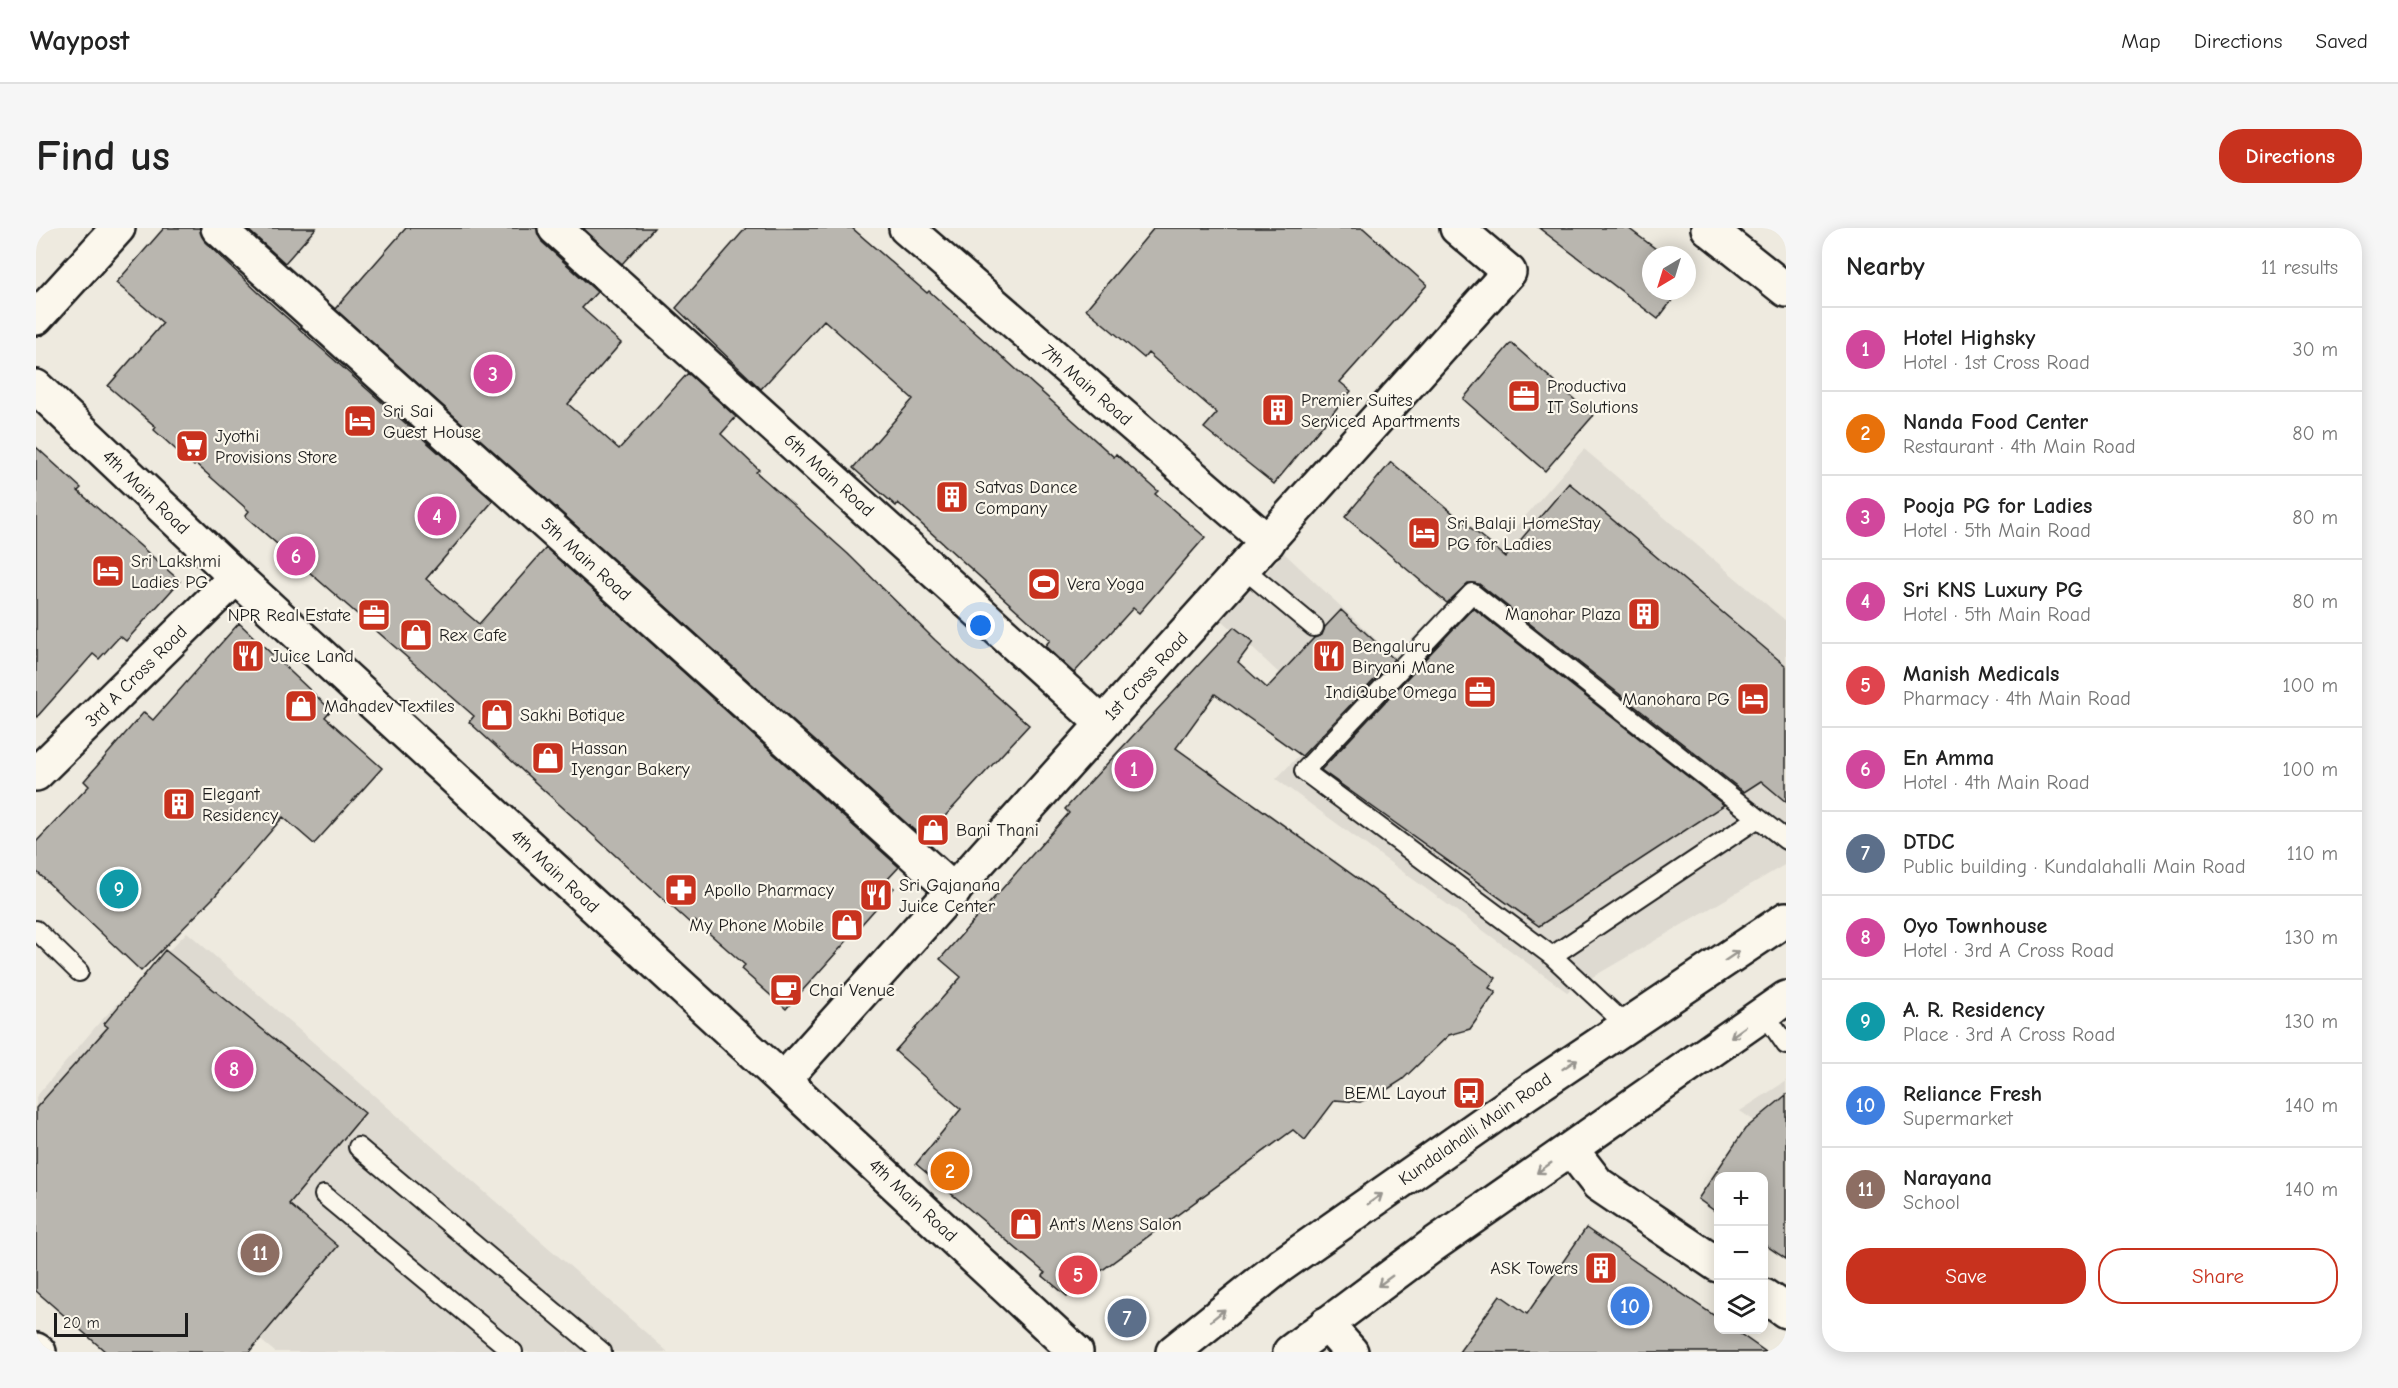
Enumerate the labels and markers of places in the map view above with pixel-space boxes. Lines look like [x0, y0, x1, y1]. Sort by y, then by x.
pin: 3 [474, 352, 512, 396]
place label: Productiva IT Solutions [1547, 376, 1638, 418]
office icon: Productiva IT Solutions [1506, 378, 1542, 414]
place label: Premier Suites Serviced Apartments [1301, 390, 1460, 432]
building icon: Premier Suites Serviced Apartments [1260, 392, 1296, 428]
place label: Sri Sai Guest House [383, 401, 481, 443]
hotel icon: Sri Sai Guest House [342, 403, 378, 439]
place label: Jyothi Provisions Store [215, 426, 337, 468]
supermarket icon: Jyothi Provisions Store [174, 428, 210, 464]
place label: Satvas Dance Company [975, 477, 1078, 519]
building icon: Satvas Dance Company [934, 479, 970, 515]
pin: 4 [418, 494, 456, 538]
place label: Sri Balaji HomeStay PG for Ladies [1447, 513, 1601, 555]
hotel icon: Sri Balaji HomeStay PG for Ladies [1406, 515, 1442, 551]
pin: 6 [276, 534, 316, 578]
place label: Sri Lakshmi Ladies PG [131, 551, 221, 593]
hotel icon: Sri Lakshmi Ladies PG [90, 553, 126, 589]
sports icon: Vera Yoga [1026, 566, 1062, 602]
place label: Vera Yoga [1067, 574, 1145, 595]
building icon: Manohar Plaza [1626, 596, 1662, 632]
office icon: NPR Real Estate [356, 597, 392, 633]
place label: Manohar Plaza [1505, 604, 1621, 625]
place label: NPR Real Estate [228, 605, 351, 626]
shop icon: Rex Cafe [398, 617, 434, 653]
place label: Rex Cafe [439, 625, 507, 646]
place label: Bengaluru Biryani Mane [1352, 636, 1455, 678]
restaurant icon: Juice Land [230, 638, 266, 674]
restaurant icon: Bengaluru Biryani Mane [1311, 638, 1347, 674]
place label: Juice Land [271, 646, 354, 667]
office icon: IndiQube Omega [1462, 674, 1498, 710]
hotel icon: Manohara PG [1735, 681, 1771, 717]
place label: IndiQube Omega [1325, 682, 1457, 703]
shop icon: Mahadev Textiles [283, 688, 319, 724]
place label: Manohara PG [1622, 689, 1730, 710]
place label: Mahadev Textiles [324, 696, 455, 717]
shop icon: Sakhi Botique [479, 697, 515, 733]
place label: Sakhi Botique [520, 705, 625, 726]
place label: Hassan Iyengar Bakery [571, 738, 691, 780]
shop icon: Hassan Iyengar Bakery [530, 740, 566, 776]
pin: 1 [1114, 746, 1154, 792]
place label: Elegant Residency [202, 784, 279, 826]
building icon: Elegant Residency [161, 786, 197, 822]
shop icon: Bani Thani [915, 812, 951, 848]
place label: Bani Thani [956, 820, 1039, 841]
pin: 9 [100, 866, 139, 912]
pharmacy icon: Apollo Pharmacy [663, 872, 699, 908]
place label: Sri Gajanana Juice Center [899, 875, 1000, 917]
restaurant icon: Sri Gajanana Juice Center [858, 877, 894, 913]
place label: Apollo Pharmacy [704, 880, 835, 901]
shop icon: My Phone Mobile [829, 907, 865, 943]
place label: My Phone Mobile [689, 915, 824, 936]
cafe icon: Chai Venue [768, 972, 804, 1008]
place label: Chai Venue [809, 980, 895, 1001]
pin: 8 [214, 1046, 254, 1092]
bus stop icon: BEML Layout [1451, 1075, 1487, 1111]
place label: BEML Layout [1344, 1083, 1447, 1104]
pin: 2 [930, 1148, 970, 1194]
shop icon: Ant's Mens Salon [1008, 1206, 1044, 1242]
place label: Ant's Mens Salon [1049, 1214, 1182, 1235]
pin: 11 [240, 1230, 280, 1276]
building icon: ASK Towers [1583, 1250, 1619, 1286]
pin: 5 [1058, 1252, 1098, 1298]
place label: ASK Towers [1490, 1258, 1578, 1279]
pin: 10 [1610, 1284, 1650, 1328]
pin: 7 [1108, 1296, 1146, 1340]

